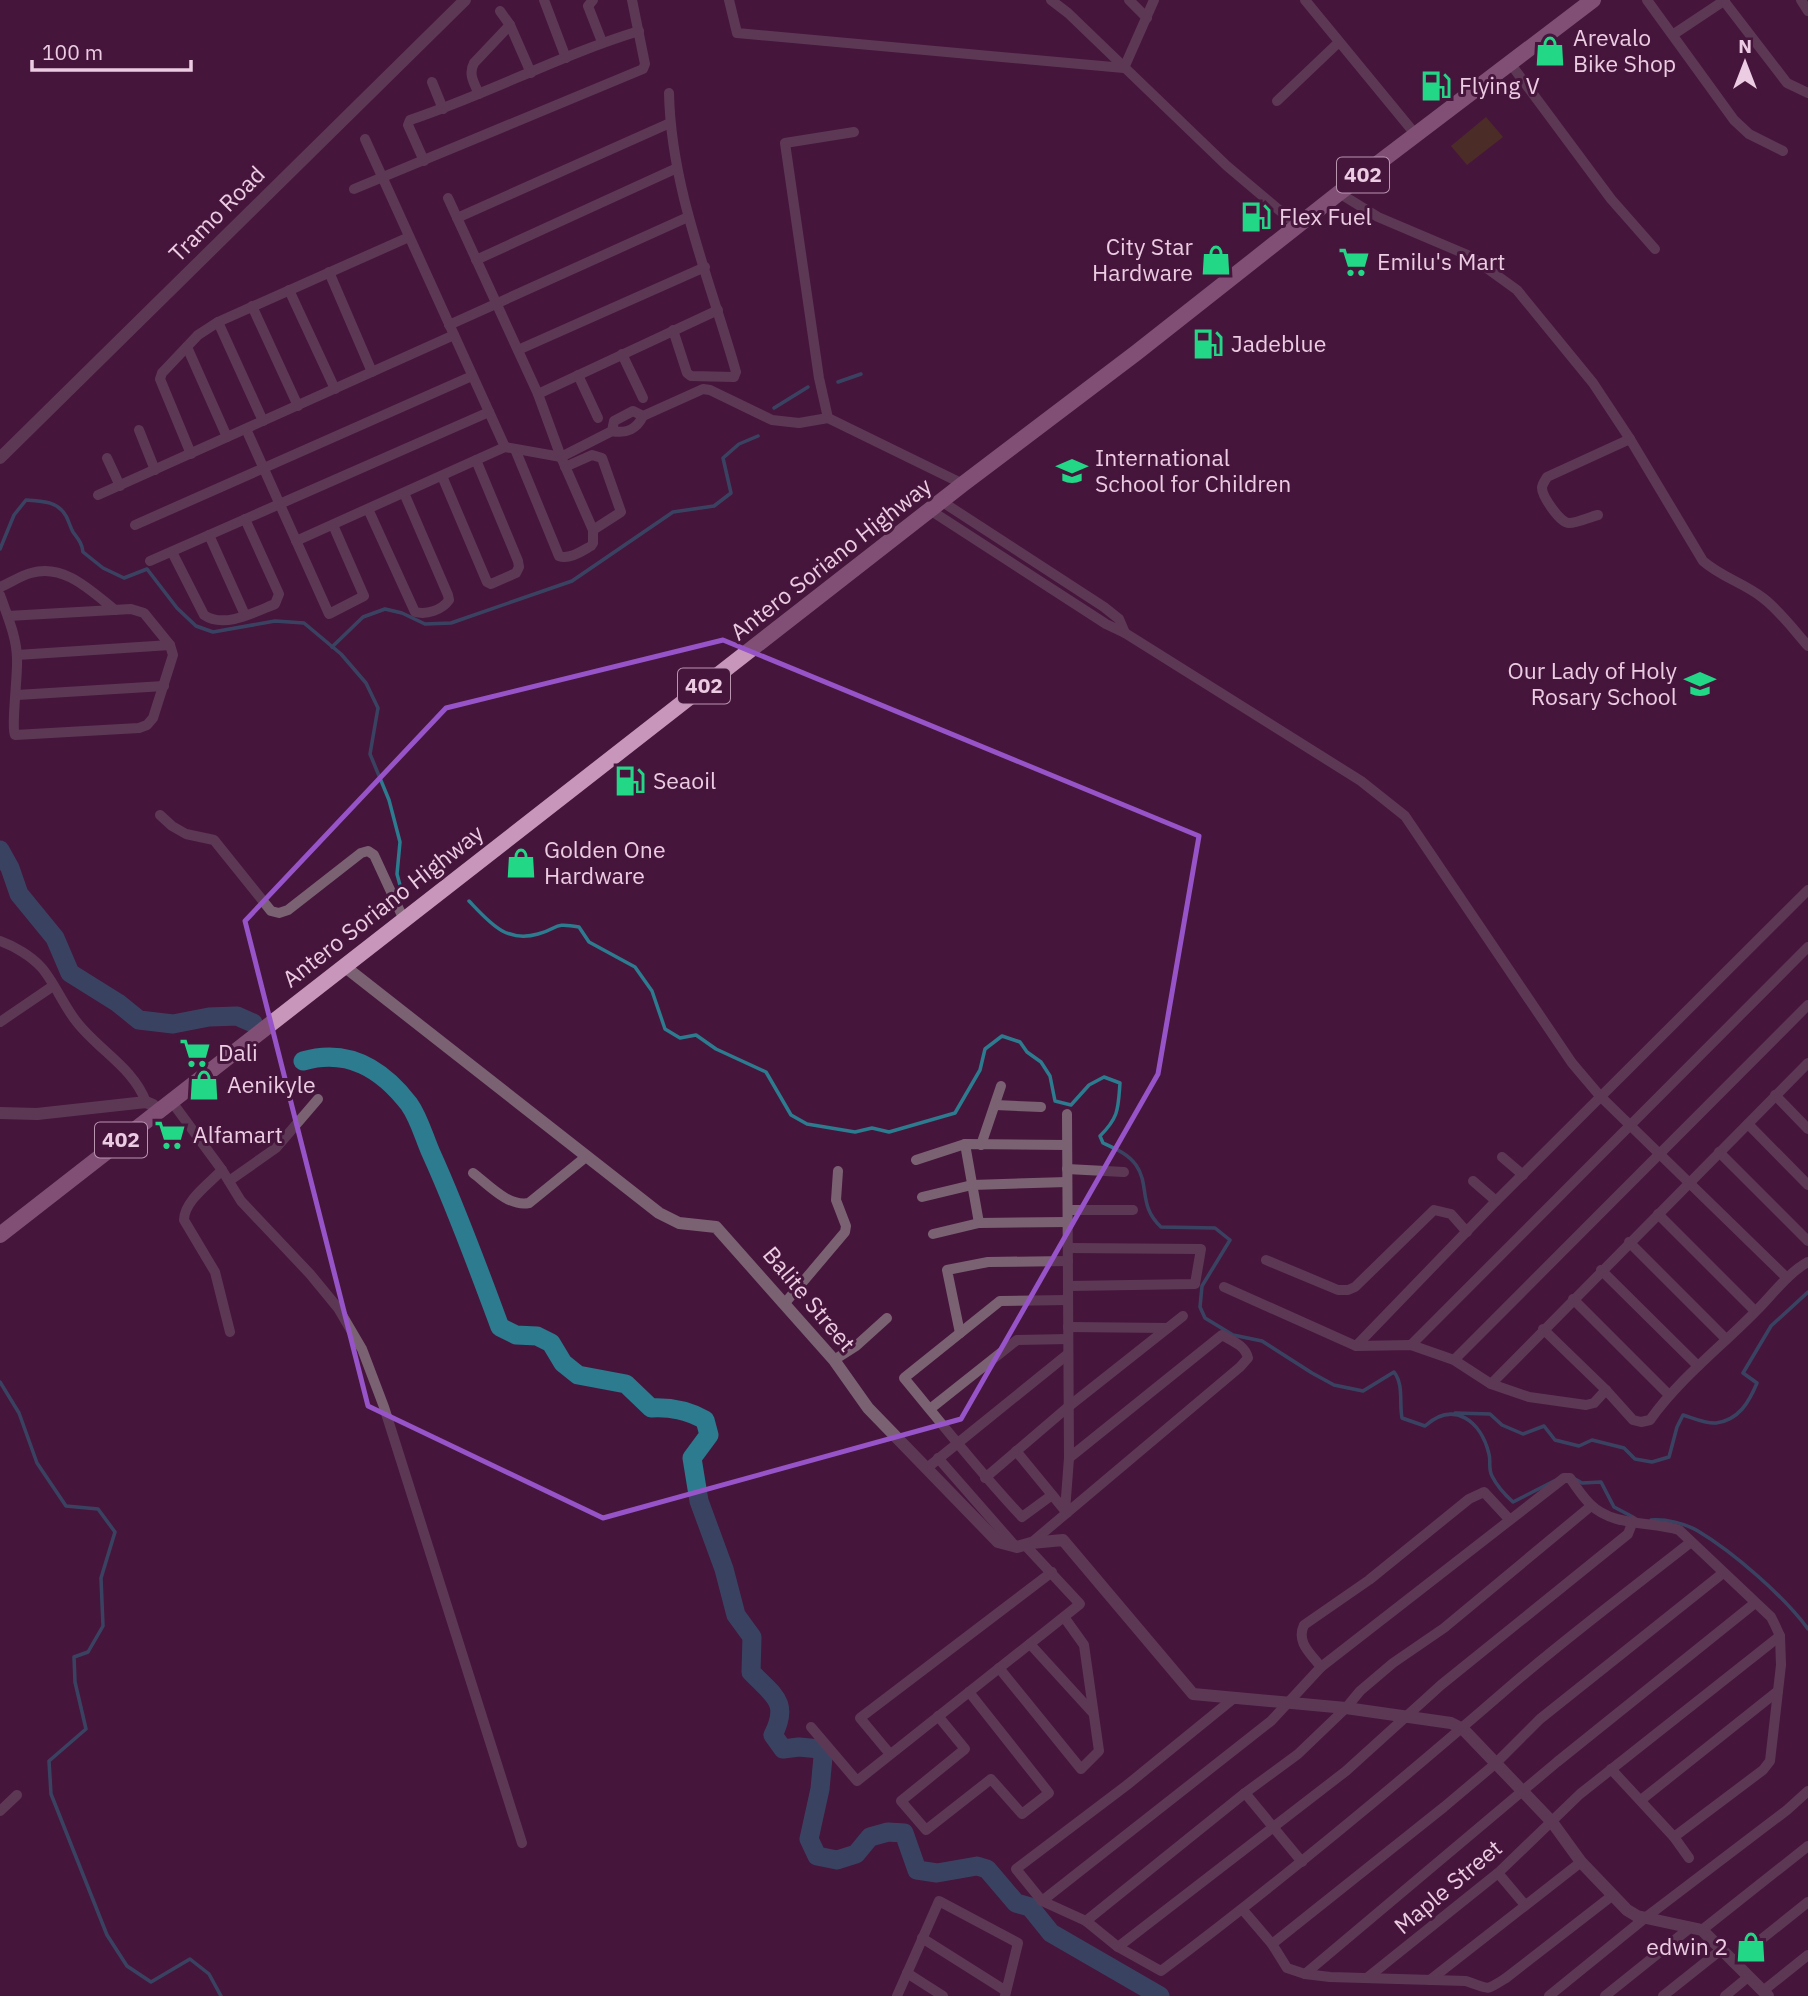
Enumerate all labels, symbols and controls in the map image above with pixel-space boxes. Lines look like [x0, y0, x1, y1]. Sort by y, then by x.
place label: Arevalo Bike Shop [1573, 22, 1676, 78]
scale bar [32, 28, 191, 72]
north arrow [1710, 28, 1780, 98]
shop icon: Arevalo Bike Shop [1533, 34, 1567, 68]
text: N [1738, 34, 1752, 58]
text: 100 m [42, 38, 103, 66]
fuel station icon: Flying V [1419, 69, 1453, 103]
place label: Flying V [1459, 70, 1540, 100]
road number: 402 [1337, 158, 1389, 192]
street label: Tramo Road [162, 159, 271, 268]
fuel station icon: Flex Fuel [1239, 200, 1273, 234]
place label: Flex Fuel [1279, 201, 1372, 231]
place label: City Star Hardware [1092, 231, 1194, 287]
shop icon: City Star Hardware [1199, 243, 1233, 277]
supermarket icon: Emilu's Mart [1337, 245, 1371, 279]
place label: Emilu's Mart [1377, 246, 1505, 276]
fuel station icon: Jadeblue [1191, 327, 1225, 361]
place label: Jadeblue [1231, 328, 1326, 358]
place label: International School for Children [1095, 442, 1291, 498]
school or university icon: International School for Children [1055, 454, 1089, 488]
street label: Antero Soriano Highway [724, 470, 937, 646]
place label: Our Lady of Holy Rosary School [1507, 655, 1678, 711]
school or university icon: Our Lady of Holy Rosary School [1683, 667, 1717, 701]
road number: 402 [678, 668, 730, 704]
fuel station icon: Seaoil [613, 764, 647, 798]
place label: Seaoil [653, 765, 716, 795]
street label: Antero Soriano Highway [276, 817, 489, 993]
place label: Golden One Hardware [544, 834, 666, 890]
shop icon: Golden One Hardware [504, 846, 538, 880]
supermarket icon: Dali [178, 1036, 212, 1070]
place label: Dali [218, 1037, 258, 1067]
shop icon: Aenikyle [187, 1068, 221, 1102]
place label: Aenikyle [227, 1069, 316, 1099]
supermarket icon: Alfamart [153, 1118, 187, 1152]
place label: Alfamart [193, 1119, 283, 1149]
road number: 402 [95, 1122, 147, 1158]
street label: Balite Street [757, 1240, 863, 1357]
street label: Maple Street [1387, 1832, 1507, 1940]
shop icon: edwin 2 [1734, 1930, 1768, 1964]
place label: edwin 2 [1646, 1931, 1728, 1961]

